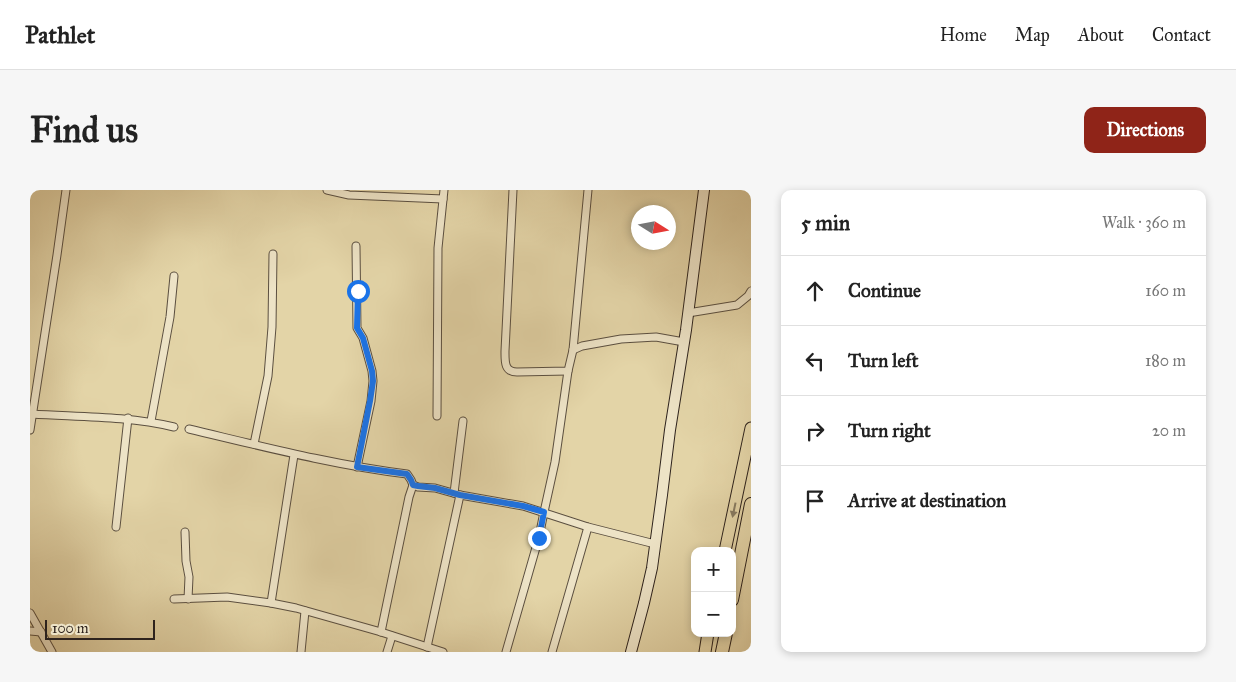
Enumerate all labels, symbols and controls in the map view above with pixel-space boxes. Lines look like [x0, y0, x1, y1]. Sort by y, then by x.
text: Pathlet [25, 20, 95, 50]
text: Home [940, 24, 987, 46]
text: Map [1015, 24, 1050, 46]
text: About [1078, 24, 1124, 46]
text: Contact [1152, 24, 1211, 46]
button: Directions [1084, 107, 1206, 153]
text: Find us [30, 109, 138, 152]
north arrow [631, 205, 676, 250]
text: 5 min [801, 210, 850, 236]
text: Walk · 360 m [1102, 213, 1186, 232]
icon: ahead [801, 277, 829, 305]
text: Continue [848, 279, 921, 302]
route start [347, 280, 370, 303]
text: 160 m [1145, 281, 1186, 300]
icon: left [801, 347, 829, 375]
text: Turn left [848, 349, 918, 372]
text: 180 m [1145, 351, 1186, 370]
icon: right [801, 417, 829, 445]
text: Turn right [848, 419, 931, 442]
text: 20 m [1152, 421, 1186, 440]
icon: arrive [801, 487, 829, 515]
text: Arrive at destination [848, 489, 1006, 512]
one-way arrow [730, 502, 738, 517]
route end [528, 527, 551, 550]
map controls [691, 547, 736, 637]
button: + [691, 547, 736, 592]
button: − [691, 592, 736, 637]
scale bar [45, 617, 155, 640]
text: 100 m [52, 620, 89, 637]

